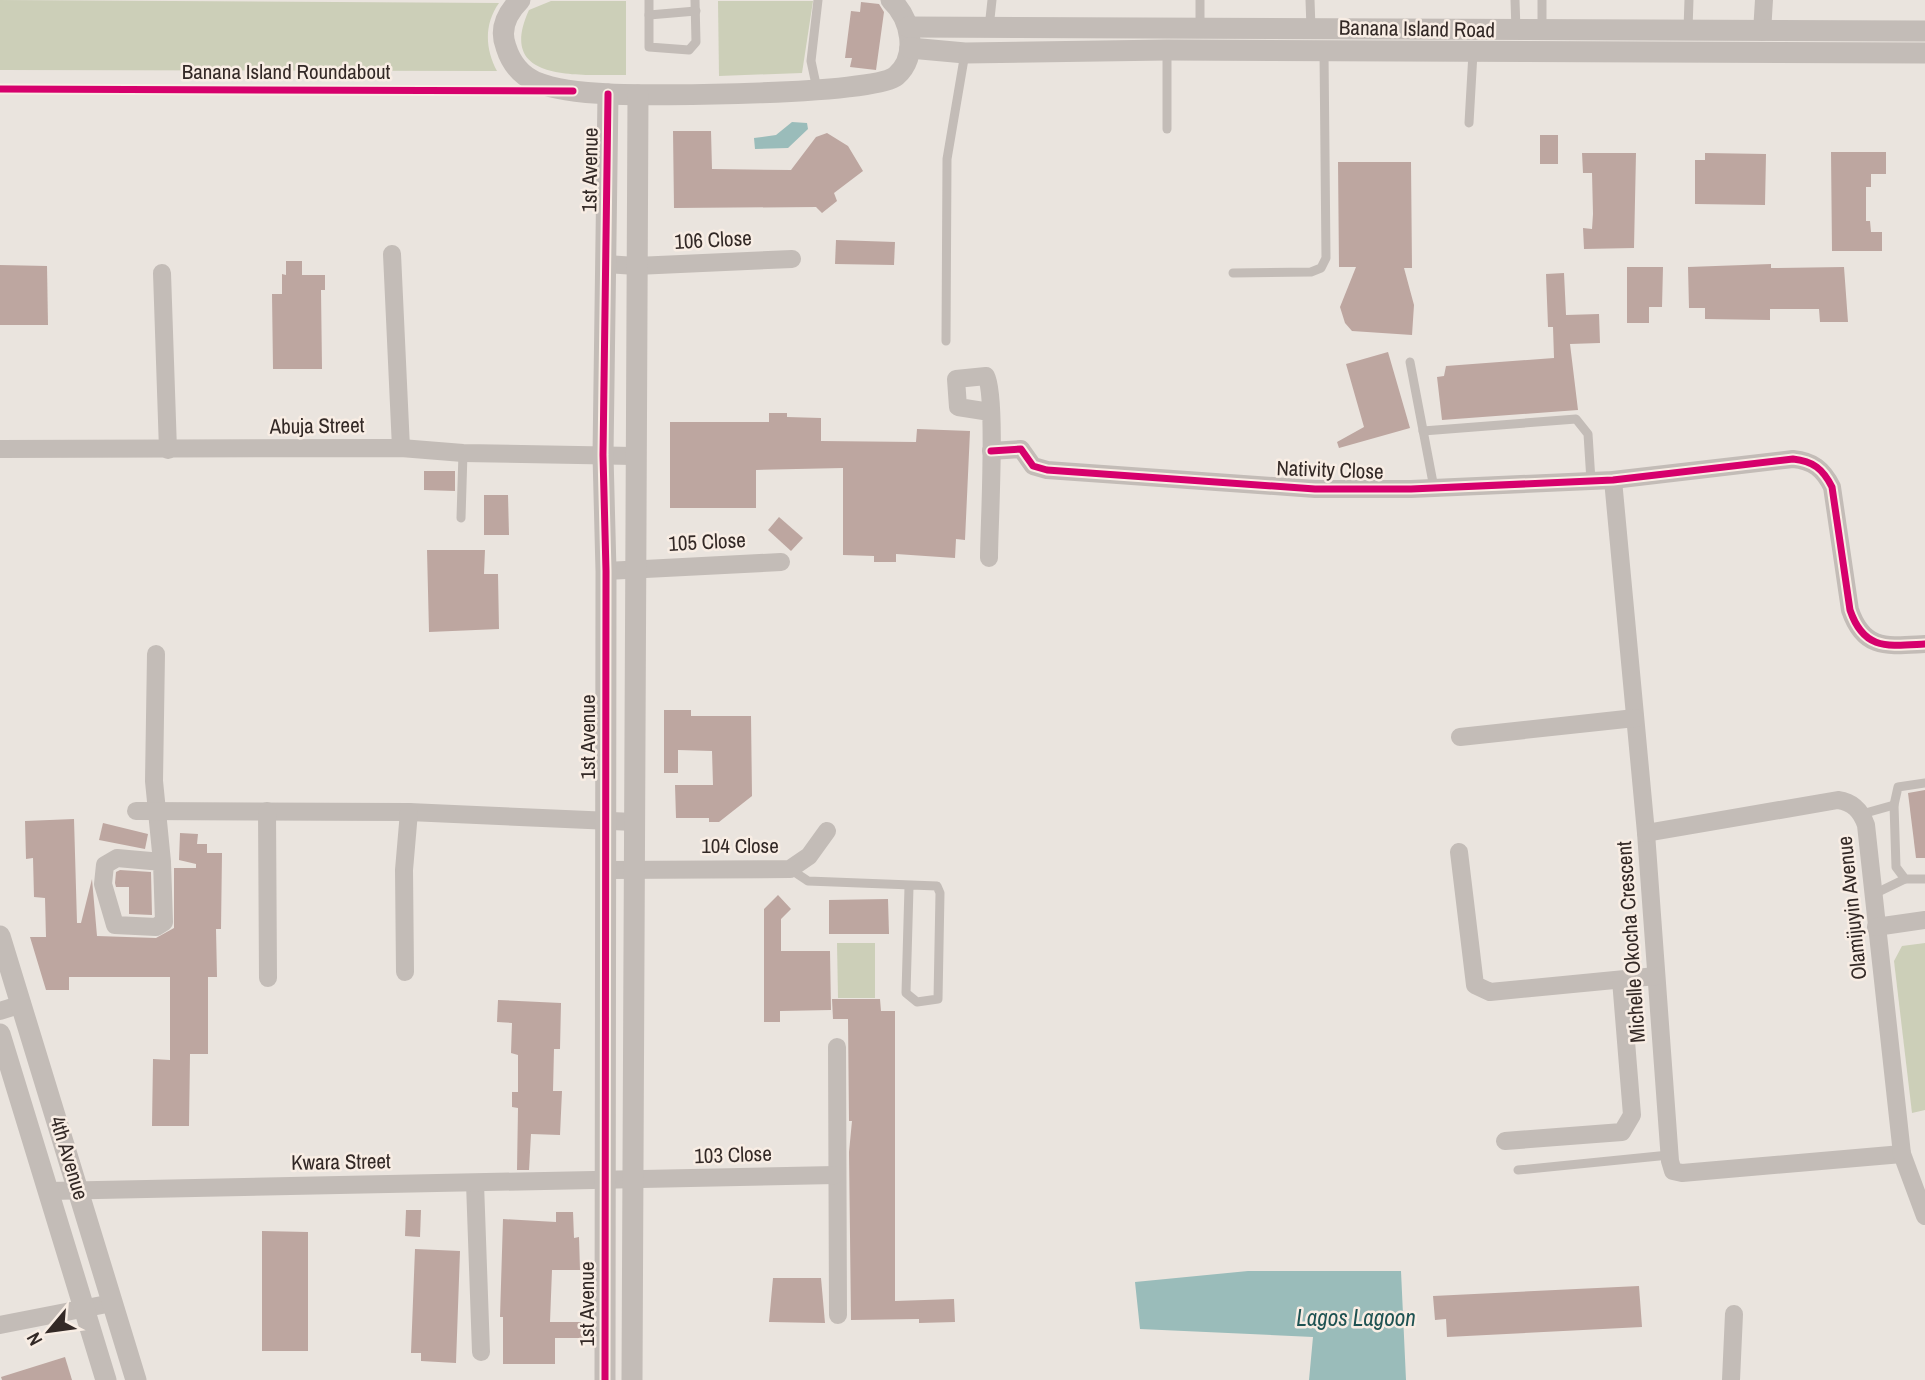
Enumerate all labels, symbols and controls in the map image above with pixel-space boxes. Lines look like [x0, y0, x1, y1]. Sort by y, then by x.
street label: Banana Island Road [1339, 13, 1495, 44]
street label: Banana Island Roundabout [182, 57, 391, 86]
street label: 1st Avenue [574, 127, 605, 213]
street label: 106 Close [673, 223, 752, 256]
street label: Abuja Street [268, 410, 365, 441]
street label: Nativity Close [1276, 453, 1384, 486]
street label: 105 Close [667, 525, 746, 558]
street label: 1st Avenue [573, 695, 602, 779]
street label: 104 Close [701, 831, 779, 860]
street label: Olamijuyin Avenue [1830, 835, 1873, 981]
street label: Michelle Okocha Crescent [1609, 840, 1652, 1044]
street label: 4th Avenue [43, 1113, 96, 1203]
street label: 103 Close [694, 1139, 772, 1170]
street label: Kwara Street [291, 1146, 391, 1177]
street label: 1st Avenue [572, 1262, 601, 1346]
north arrow [14, 1296, 84, 1366]
water label: Lagos Lagoon [1296, 1302, 1416, 1333]
text: N [20, 1328, 48, 1350]

